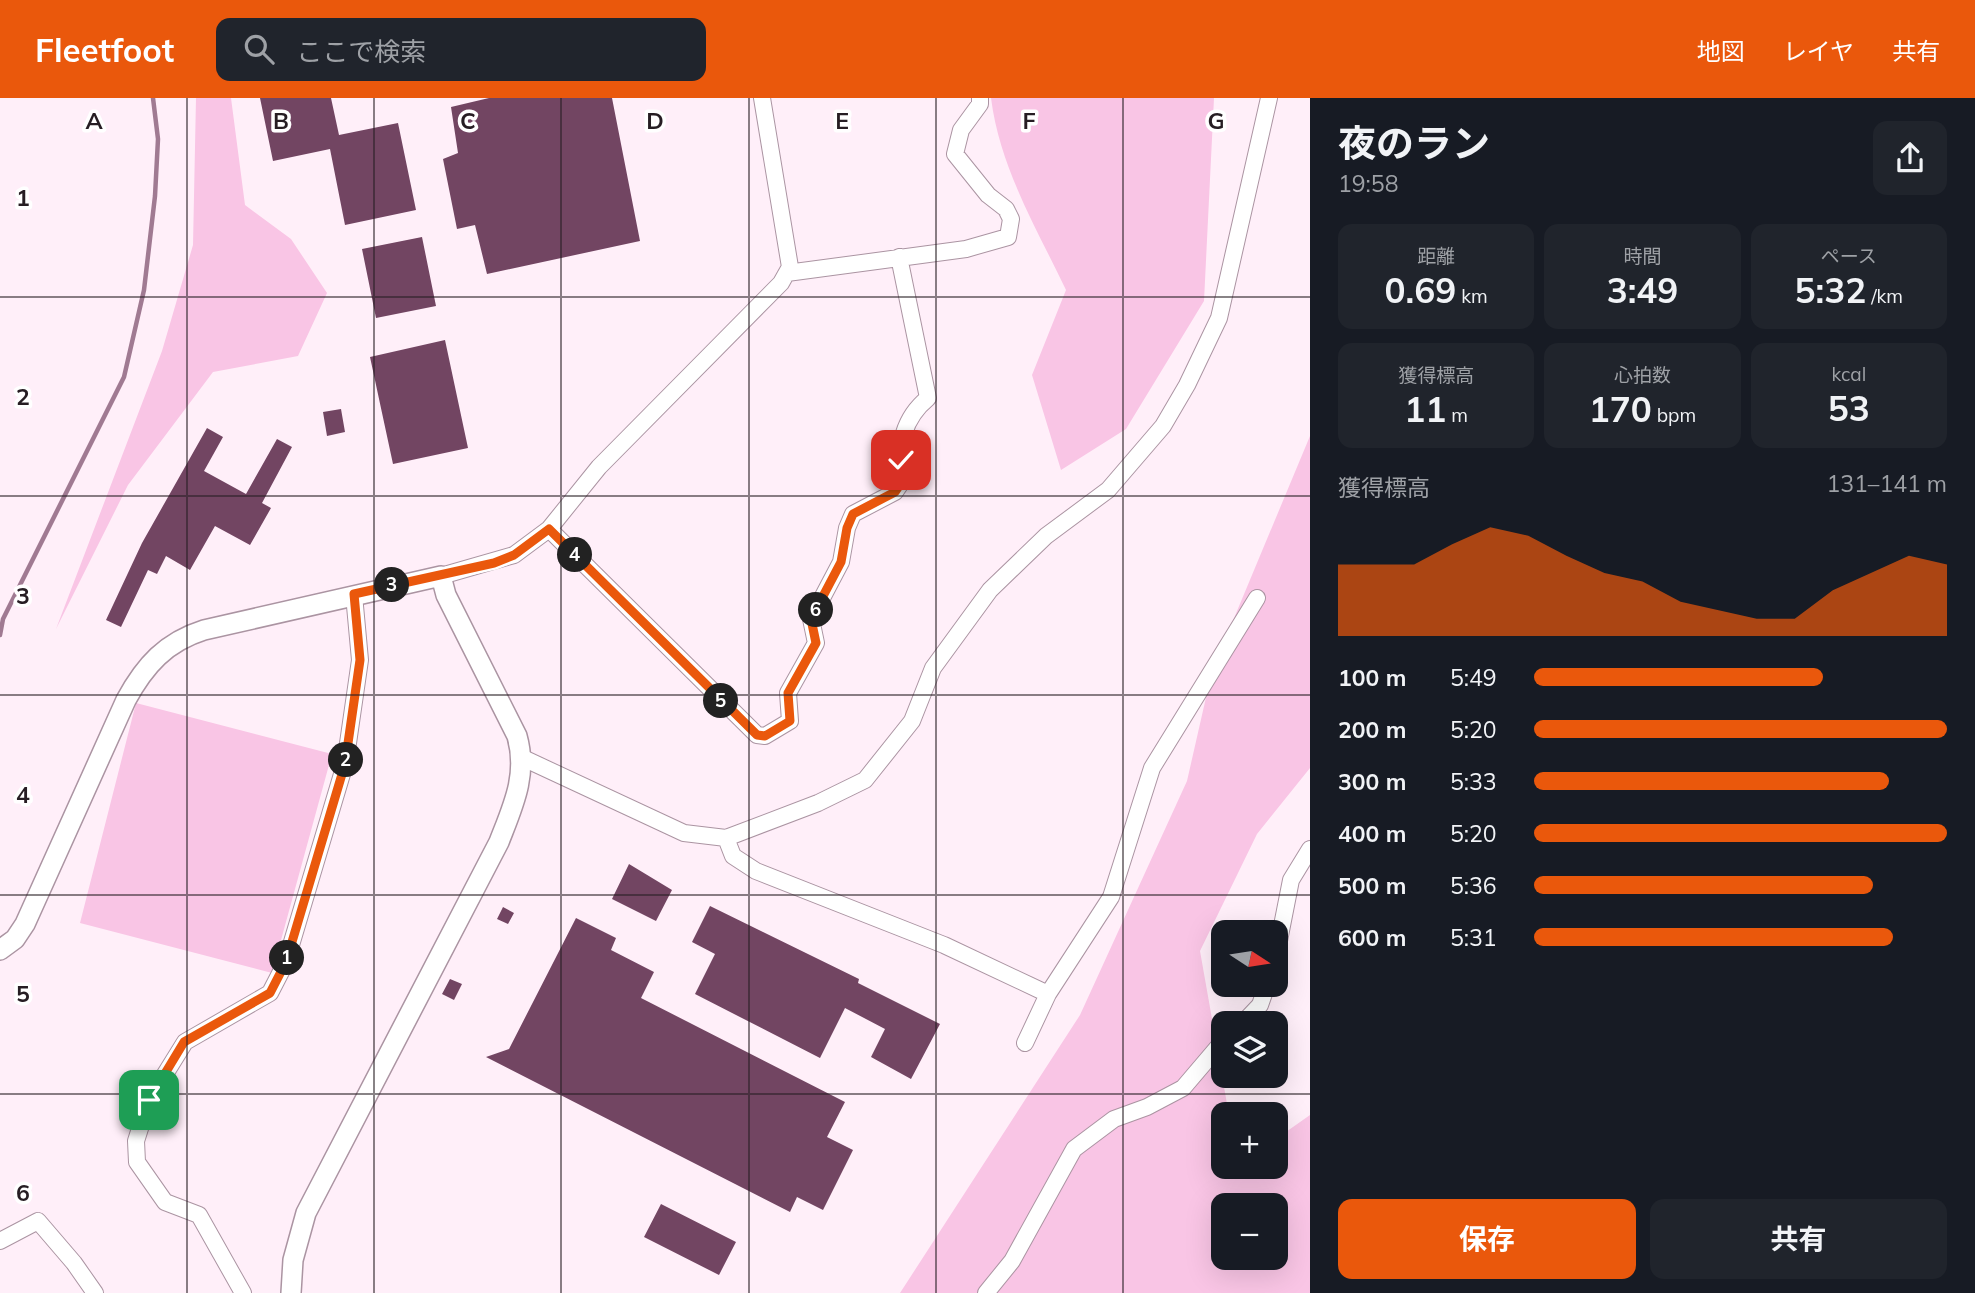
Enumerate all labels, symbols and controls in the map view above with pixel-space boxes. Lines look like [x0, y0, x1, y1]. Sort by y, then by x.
search box [216, 18, 706, 81]
text: Fleetfoot [35, 29, 174, 70]
icon: search [240, 30, 278, 68]
text: ここで検索 [296, 35, 426, 68]
text: 地図 [1697, 36, 1745, 66]
text: レイヤ [1783, 36, 1854, 66]
text: 共有 [1892, 36, 1940, 66]
text: A [85, 106, 103, 135]
text: B [273, 106, 289, 135]
text: C [460, 106, 476, 135]
text: D [646, 106, 664, 135]
text: E [835, 106, 849, 135]
text: F [1022, 106, 1036, 135]
text: G [1207, 106, 1225, 135]
text: 夜のラン [1338, 119, 1490, 167]
button: share [1873, 121, 1947, 195]
text: 19:58 [1338, 169, 1398, 198]
text: 1 [16, 183, 30, 212]
text: 距離 [1417, 244, 1455, 268]
text: 時間 [1623, 244, 1662, 268]
text: ペース [1821, 244, 1877, 268]
text: 0.69 [1385, 268, 1456, 312]
text: 3:49 [1607, 268, 1678, 312]
text: 5:32 [1795, 268, 1866, 312]
text: km [1456, 284, 1488, 308]
text: /km [1866, 284, 1903, 308]
text: kcal [1831, 362, 1866, 386]
text: 獲得標高 [1398, 363, 1474, 387]
text: 心拍数 [1614, 363, 1671, 387]
text: 2 [16, 382, 30, 411]
text: 53 [1828, 386, 1870, 430]
text: 11 [1404, 387, 1446, 431]
text: 170 [1589, 387, 1652, 431]
text: m [1446, 403, 1468, 427]
text: bpm [1652, 403, 1696, 427]
pin [871, 430, 931, 490]
icon: check [882, 441, 920, 479]
text: 131–141 m [1826, 469, 1947, 498]
text: 獲得標高 [1338, 473, 1430, 502]
pin: 4 [558, 538, 592, 573]
text: 4 [569, 542, 580, 566]
pin: 3 [374, 568, 410, 602]
text: 3 [386, 572, 397, 596]
text: 3 [16, 581, 30, 610]
pin: 6 [798, 592, 834, 628]
text: 6 [810, 597, 821, 621]
text: 100 m [1338, 663, 1406, 692]
text: 5:49 [1450, 663, 1497, 692]
pin: 5 [704, 684, 738, 718]
text: 5 [715, 688, 726, 712]
text: 200 m [1338, 715, 1406, 744]
text: 5:20 [1450, 715, 1497, 744]
pin: 2 [328, 742, 364, 778]
text: 2 [340, 747, 351, 771]
text: 300 m [1338, 767, 1406, 796]
text: 5:33 [1450, 767, 1497, 796]
text: 4 [16, 780, 30, 809]
text: 400 m [1338, 819, 1406, 848]
text: 5:20 [1450, 819, 1497, 848]
text: 500 m [1338, 871, 1406, 900]
text: 5:36 [1450, 871, 1497, 900]
north arrow [1211, 920, 1288, 998]
map controls [1211, 920, 1288, 1270]
text: 600 m [1338, 923, 1406, 952]
text: 5:31 [1450, 923, 1497, 952]
pin: 1 [270, 940, 304, 976]
text: 1 [281, 945, 292, 969]
text: 5 [16, 979, 30, 1008]
button: layers [1211, 1011, 1288, 1088]
pin [119, 1070, 179, 1130]
icon: arrive [130, 1081, 168, 1119]
button: + [1211, 1102, 1288, 1179]
text: 6 [16, 1178, 30, 1207]
button: − [1211, 1193, 1288, 1270]
button: 保存 [1338, 1199, 1636, 1279]
button: 共有 [1650, 1199, 1947, 1279]

